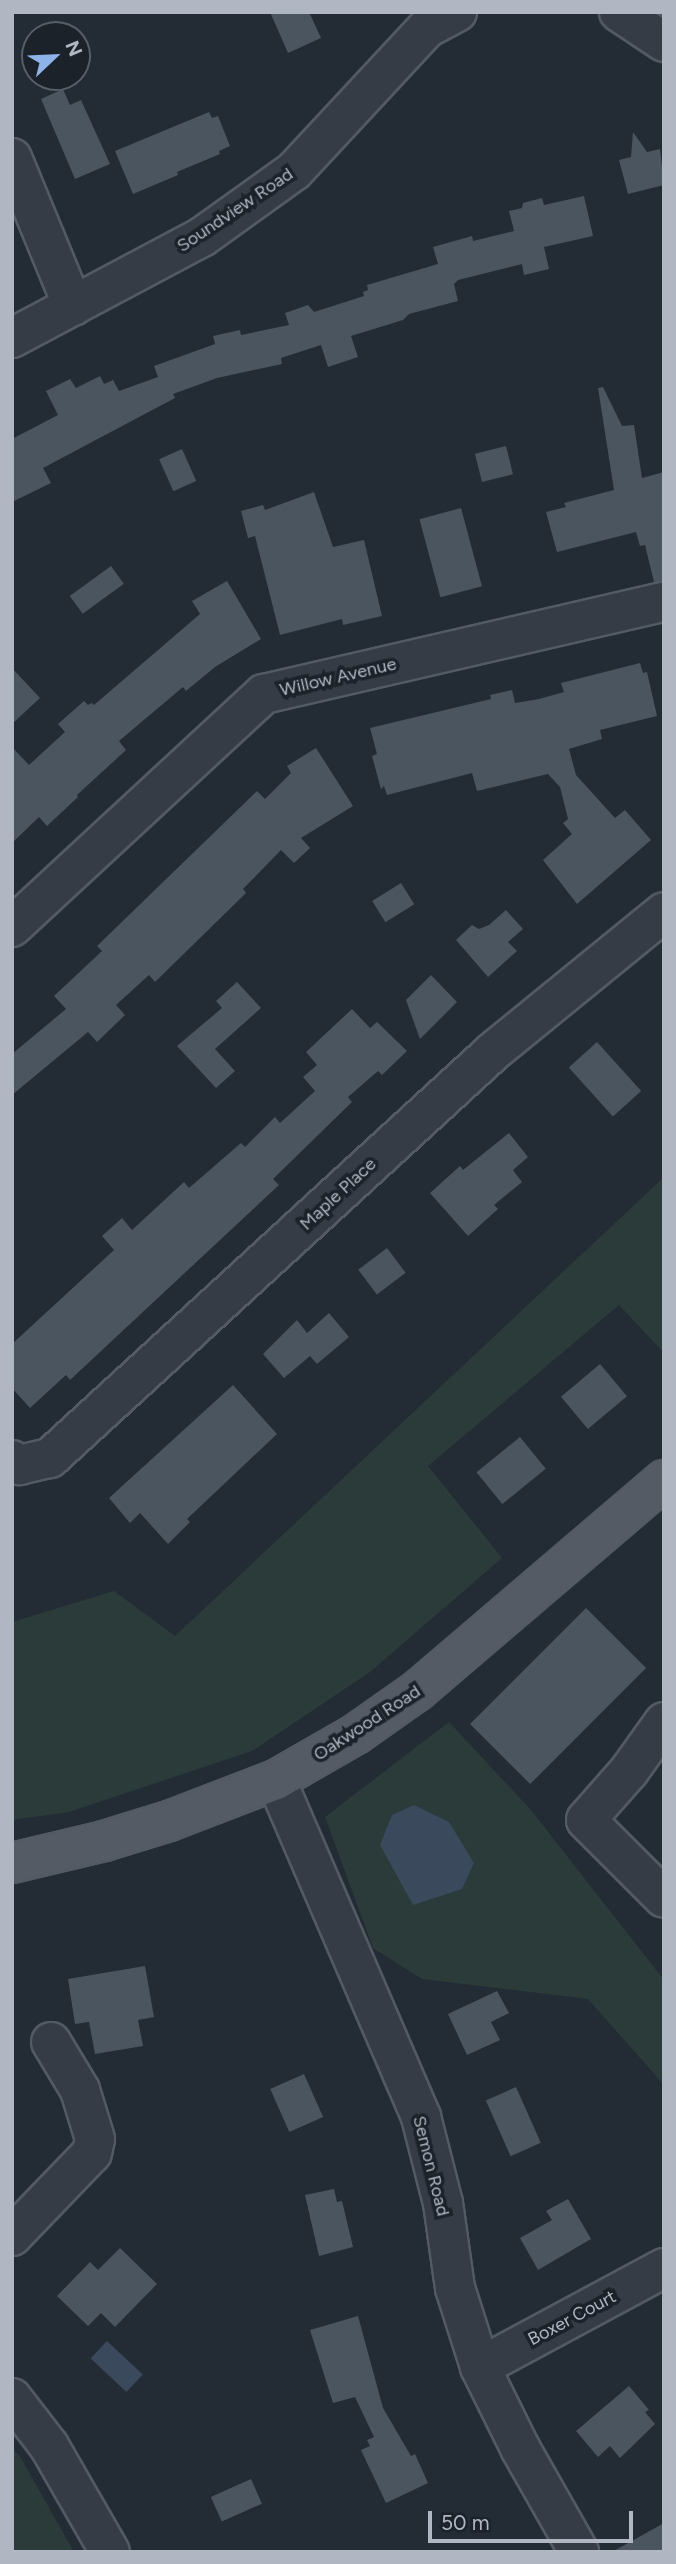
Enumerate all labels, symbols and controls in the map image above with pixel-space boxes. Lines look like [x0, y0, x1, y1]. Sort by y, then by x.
north arrow [21, 21, 91, 91]
text: N [60, 37, 87, 60]
street label: Soundview Road [173, 163, 297, 257]
street label: Willow Avenue [278, 653, 398, 701]
street label: Maple Place [295, 1153, 381, 1235]
street label: Oakwood Road [310, 1680, 424, 1766]
street label: Semon Road [408, 2114, 454, 2218]
street label: Boxer Court [524, 2286, 620, 2350]
scale bar [431, 2498, 636, 2542]
text: 50 m [441, 2510, 490, 2535]

